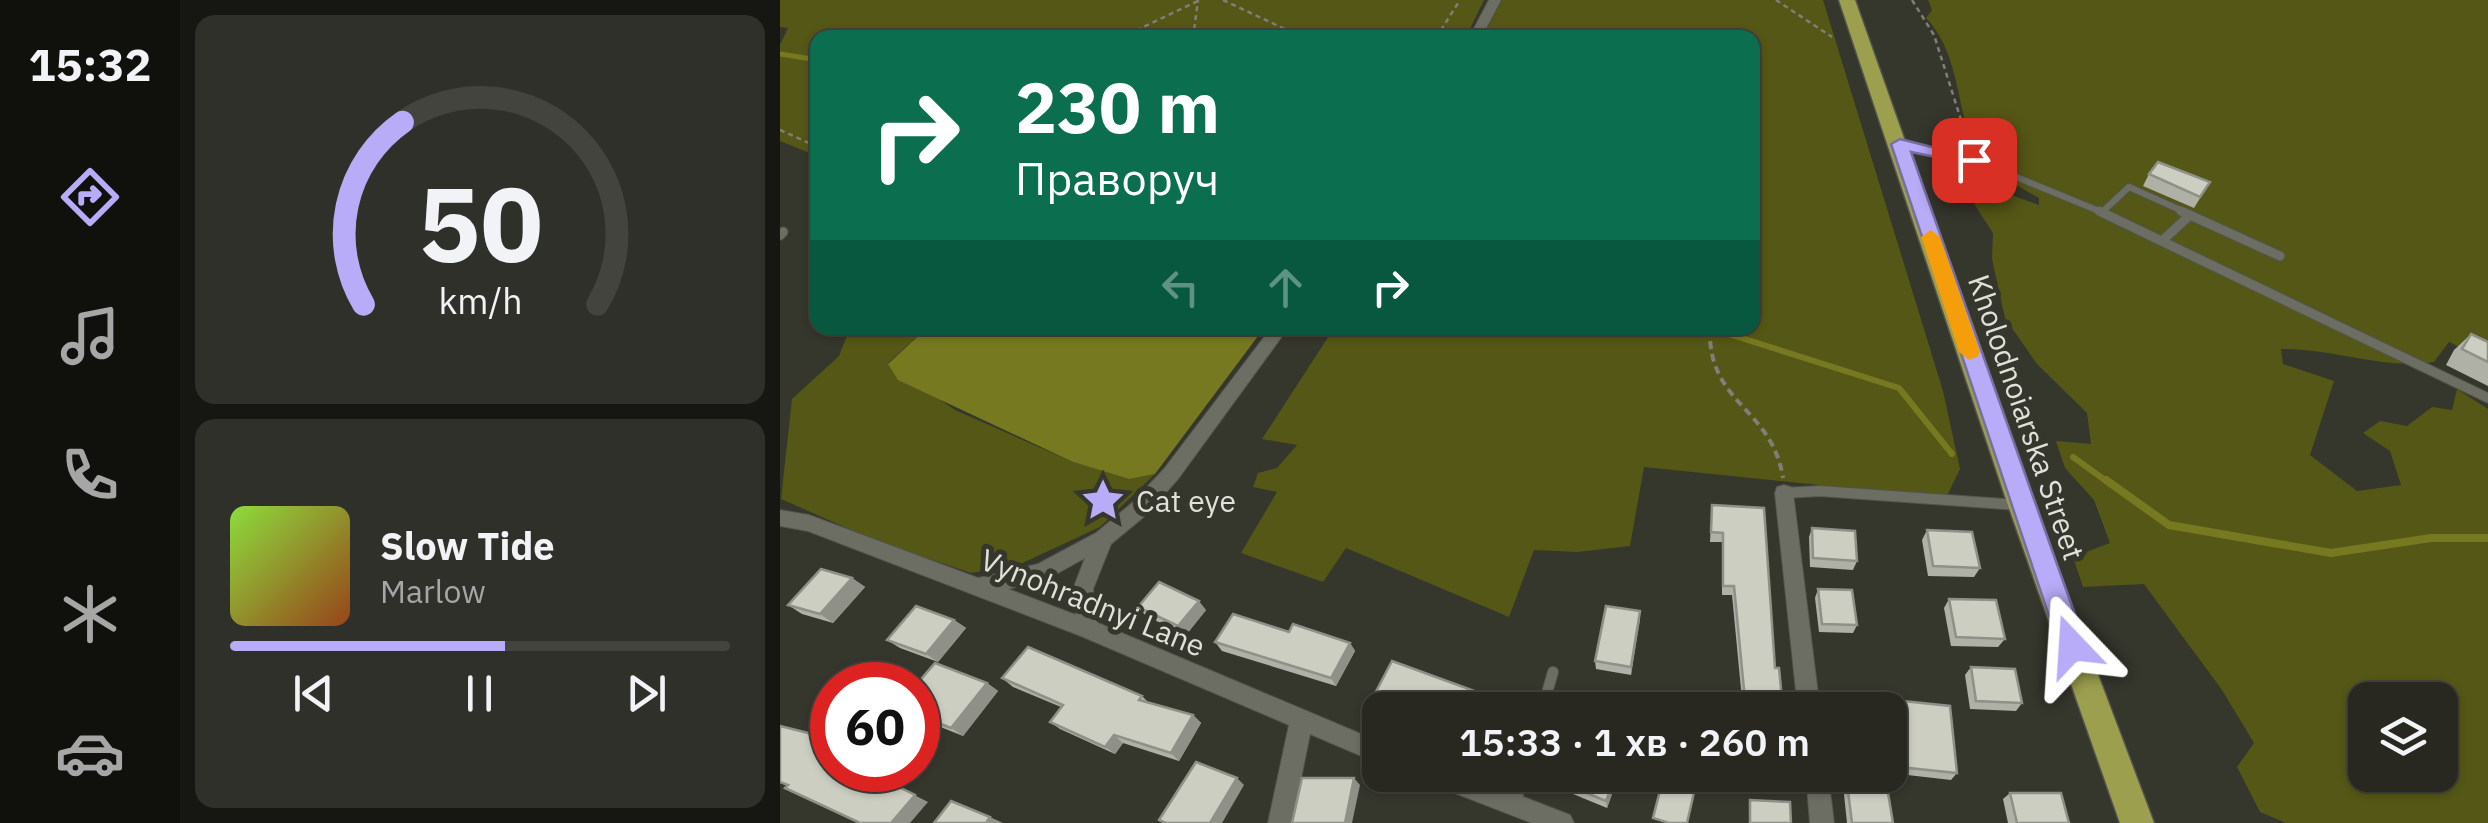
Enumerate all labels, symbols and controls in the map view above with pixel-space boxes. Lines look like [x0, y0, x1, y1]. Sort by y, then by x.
text: 15:32 [29, 35, 151, 93]
text: 230 m [1015, 61, 1220, 152]
icon: right [850, 70, 980, 200]
pin [1932, 118, 2017, 203]
icon: arrive [1947, 133, 2002, 188]
text: Праворуч [1015, 149, 1219, 207]
text: 50 [418, 155, 542, 291]
icon: directions [55, 162, 125, 232]
icon: left [1153, 260, 1208, 315]
icon: ahead [1258, 260, 1313, 315]
icon: right [1363, 260, 1418, 315]
street label: Kholodnoiarska Street [1960, 269, 2094, 565]
text: km/h [438, 277, 522, 324]
icon: music [55, 301, 125, 371]
icon: phone [55, 440, 125, 510]
place icon: Cat eye [1079, 476, 1127, 524]
place label: Cat eye [1136, 481, 1236, 520]
text: Slow Tide [380, 521, 555, 570]
street label: Vynohradnyi Lane [975, 539, 1211, 665]
text: Marlow [380, 570, 486, 612]
icon: climate [55, 579, 125, 649]
position arrow [2020, 594, 2124, 698]
speed limit sign: 60 [810, 662, 940, 792]
icon: previous [286, 666, 341, 721]
icon: pause [452, 666, 507, 721]
icon: next [619, 666, 674, 721]
map controls [2348, 682, 2458, 792]
button: layers [2348, 682, 2458, 792]
text: 15:33 · 1 хв · 260 m [1459, 717, 1810, 766]
icon: car [55, 718, 125, 788]

